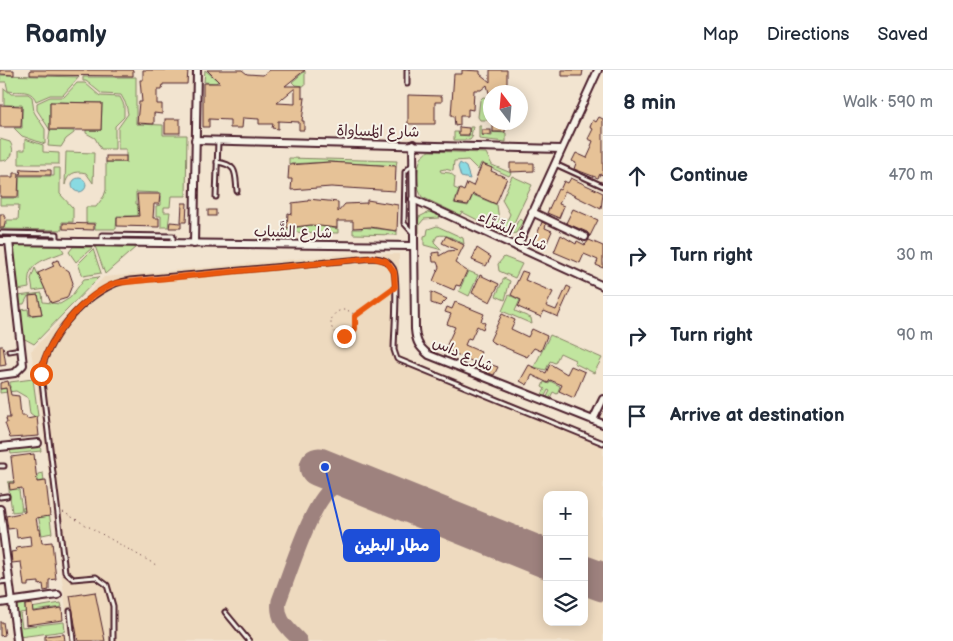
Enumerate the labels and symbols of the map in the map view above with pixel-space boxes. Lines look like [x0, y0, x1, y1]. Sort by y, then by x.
north arrow [483, 85, 528, 130]
street label: شارع المُساواة [336, 121, 420, 142]
street label: شارع السَّرَّاء [475, 207, 550, 256]
street label: شارع الشَّباب [254, 221, 332, 243]
route end [333, 325, 356, 348]
street label: شارع داس [429, 333, 496, 376]
route start [30, 363, 53, 386]
callout: مطار البطين [344, 530, 439, 561]
text: مطار البطين [354, 537, 430, 556]

